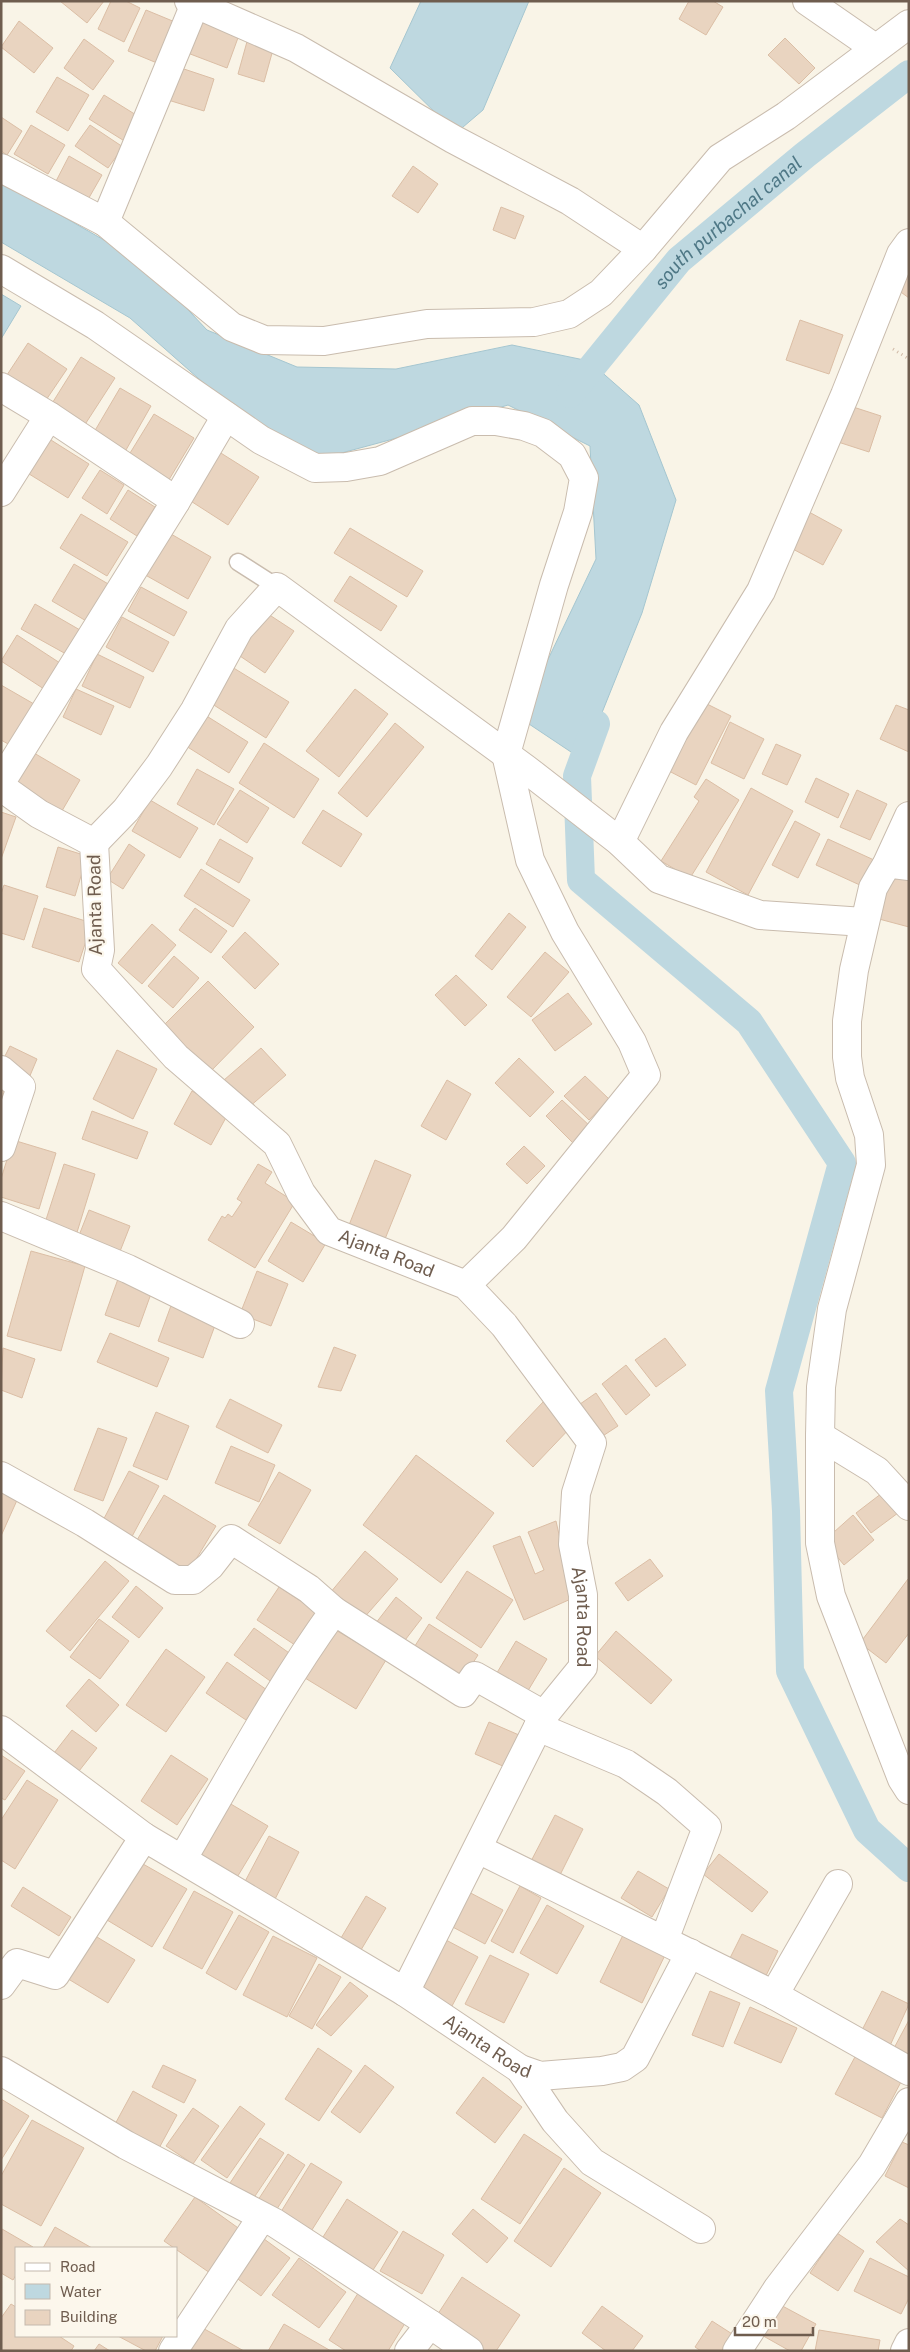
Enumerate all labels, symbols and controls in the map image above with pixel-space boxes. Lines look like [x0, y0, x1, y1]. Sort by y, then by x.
water label: south purbachal canal [649, 152, 806, 293]
street label: Ajanta Road [83, 854, 106, 956]
street label: Ajanta Road [335, 1225, 438, 1282]
street label: Ajanta Road [568, 1564, 594, 1667]
street label: Ajanta Road [440, 2010, 534, 2082]
legend [15, 2247, 178, 2337]
text: Road [60, 2258, 96, 2275]
text: Water [60, 2283, 102, 2300]
scale bar [735, 2304, 812, 2336]
text: Building [60, 2308, 118, 2325]
text: 20 m [742, 2313, 777, 2330]

